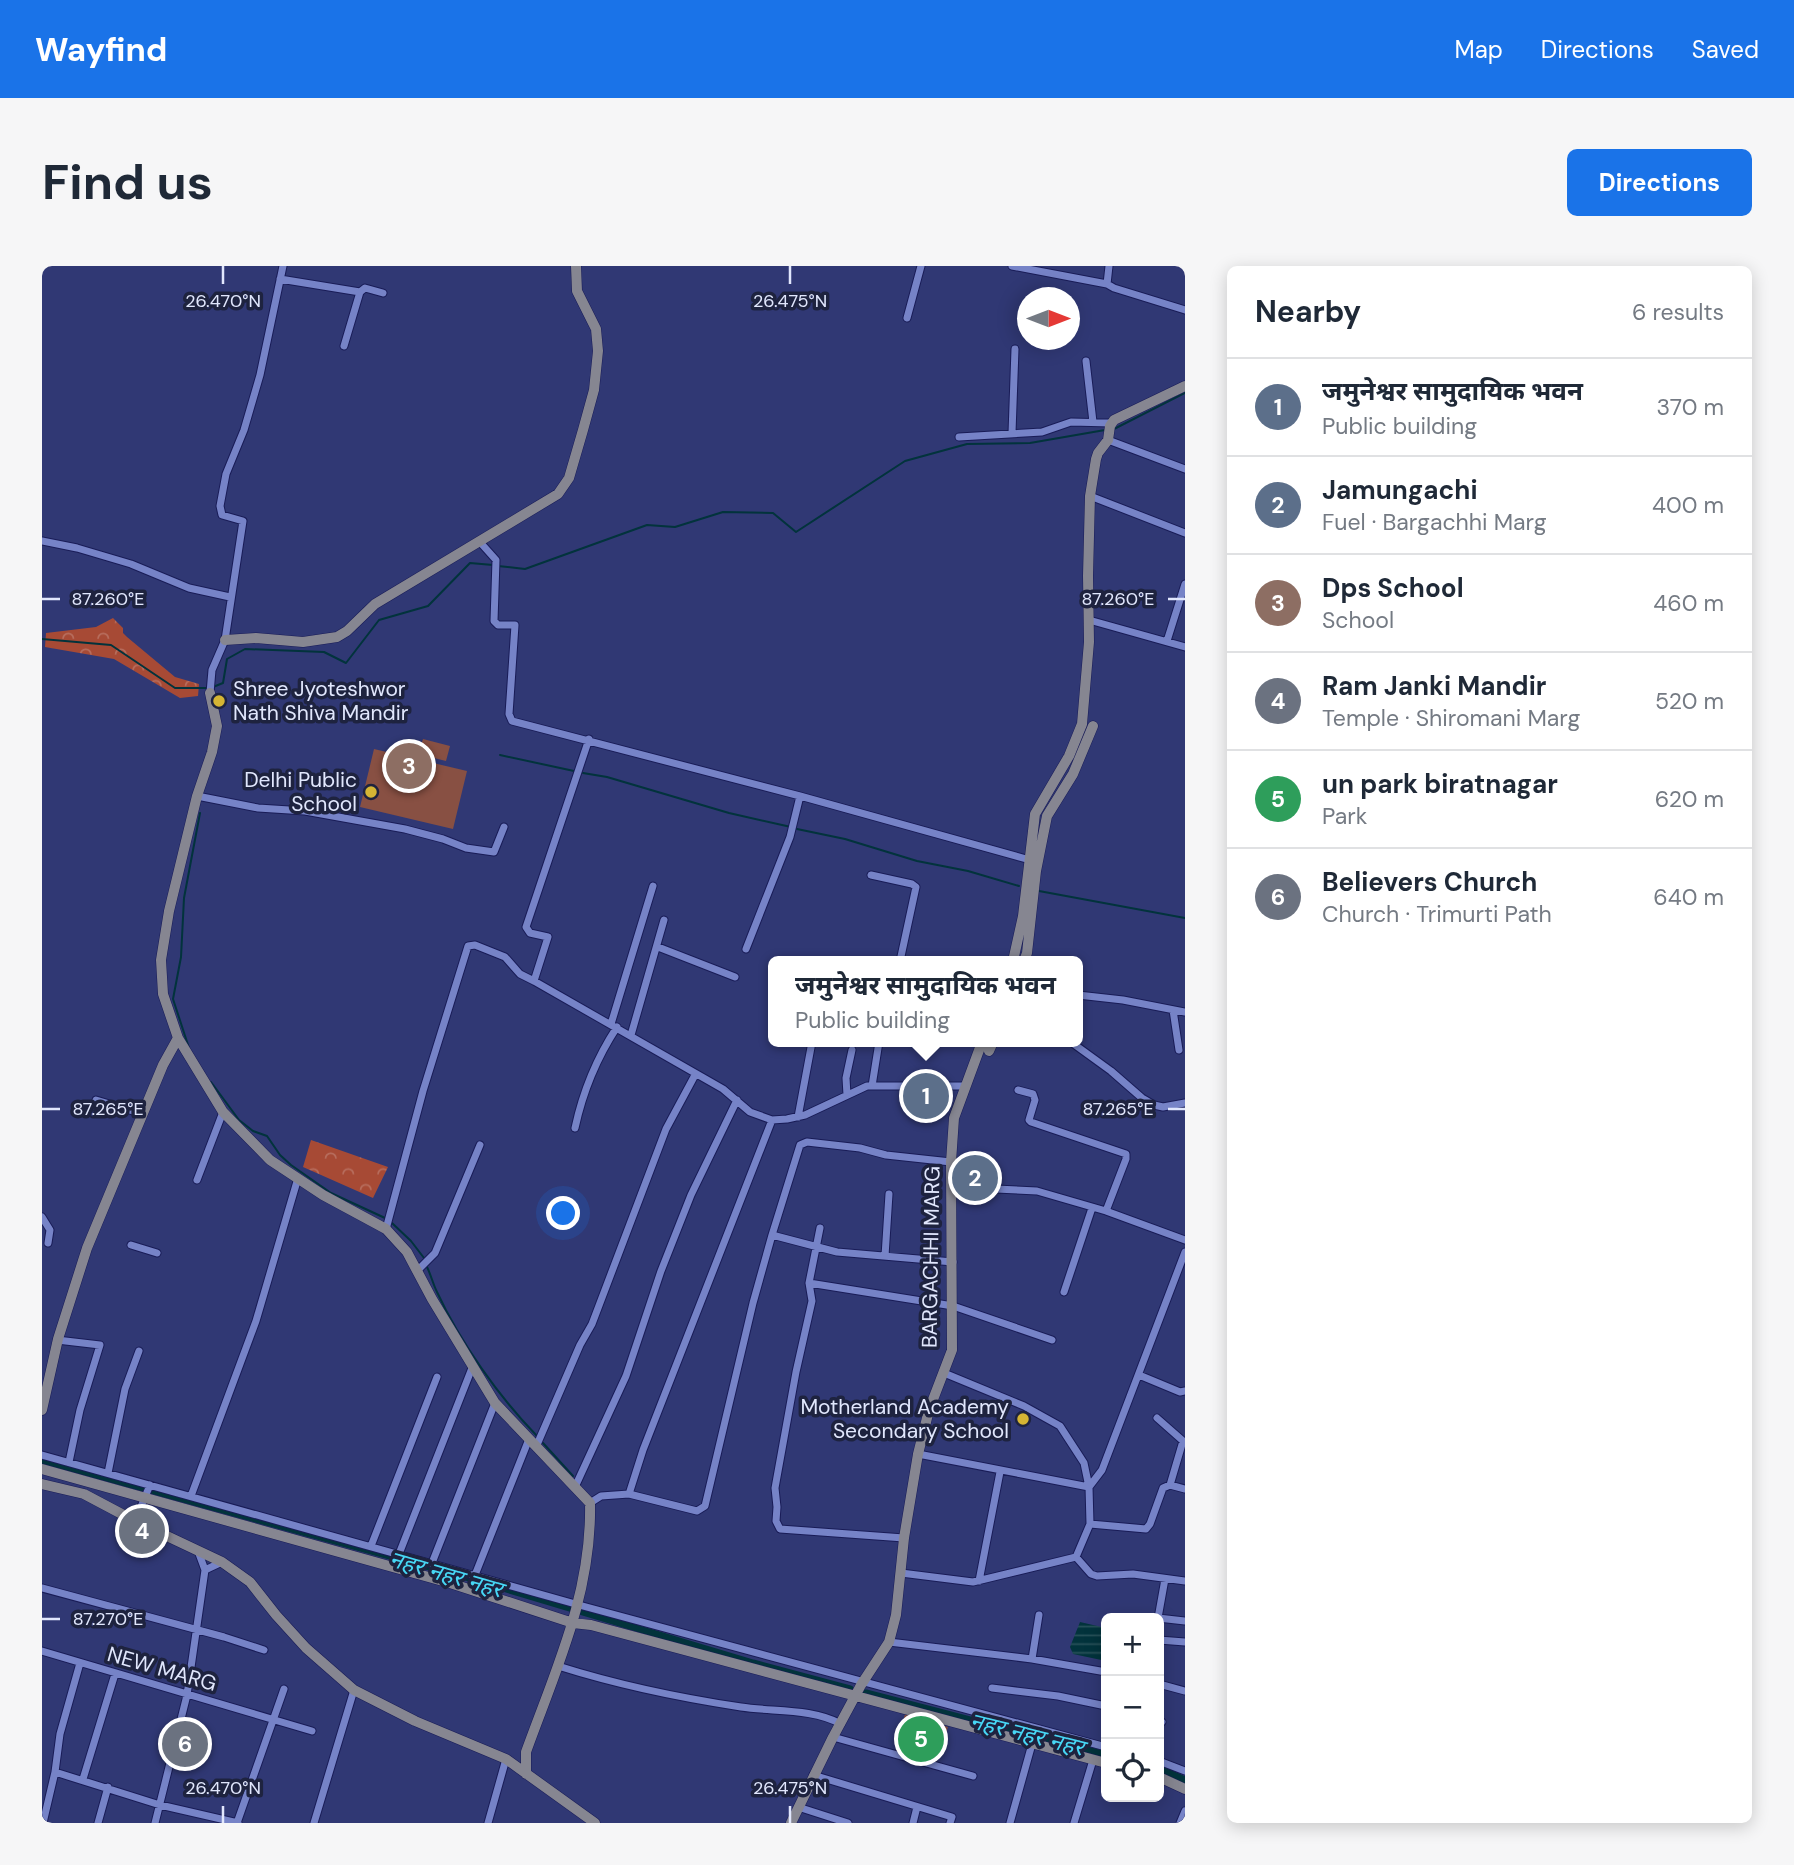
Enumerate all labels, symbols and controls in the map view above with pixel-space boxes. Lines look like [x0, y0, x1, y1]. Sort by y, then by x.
text: Wayfind [35, 28, 167, 71]
text: Map [1455, 34, 1503, 65]
text: Directions [1541, 34, 1654, 65]
text: Saved [1692, 34, 1759, 65]
button: Directions [1567, 149, 1752, 216]
text: Find us [42, 150, 213, 214]
north arrow [1017, 287, 1080, 350]
text: 26.470°N [185, 289, 261, 313]
text: 26.475°N [753, 289, 827, 313]
text: Nearby [1255, 292, 1361, 331]
text: 6 results [1632, 297, 1724, 327]
text: जमुनेश्वर सामुदायिक भवन [1322, 374, 1583, 408]
text: 1 [1274, 392, 1282, 422]
text: 370 m [1656, 392, 1724, 422]
text: Public building [1322, 411, 1477, 441]
text: Jamungachi [1322, 473, 1478, 507]
text: 2 [1271, 490, 1285, 520]
text: 400 m [1652, 490, 1724, 520]
text: Fuel · Bargachhi Marg [1322, 507, 1547, 537]
text: Dps School [1322, 571, 1464, 605]
text: 87.260°E [72, 587, 144, 611]
text: 87.260°E [1082, 587, 1154, 611]
text: 3 [1271, 588, 1285, 618]
text: 460 m [1653, 588, 1724, 618]
text: School [1322, 605, 1394, 635]
text: Ram Janki Mandir [1322, 669, 1546, 703]
place label: Shree Jyoteshwor Nath Shiva Mandir [233, 675, 409, 727]
text: 4 [1271, 686, 1285, 716]
text: 520 m [1655, 686, 1724, 716]
marker: Shree Jyoteshwor Nath Shiva Mandir [211, 693, 227, 709]
text: Temple · Shiromani Marg [1322, 703, 1580, 733]
pin: 3 [386, 740, 432, 792]
place label: Delhi Public School [244, 766, 357, 818]
text: un park biratnagar [1322, 767, 1558, 801]
marker: Delhi Public School [363, 784, 379, 800]
text: 5 [1271, 784, 1285, 814]
text: 620 m [1655, 784, 1724, 814]
text: Park [1322, 801, 1367, 831]
text: Believers Church [1322, 865, 1537, 899]
text: 6 [1271, 882, 1285, 912]
text: 640 m [1653, 882, 1724, 912]
text: Church · Trimurti Path [1322, 899, 1552, 929]
popup [768, 956, 1083, 1047]
text: जमुनेश्वर सामुदायिक भवन [795, 968, 1056, 1002]
text: Public building [795, 1005, 950, 1035]
pin: 1 [903, 1070, 949, 1122]
text: 87.265°E [72, 1097, 144, 1121]
text: 87.265°E [1082, 1097, 1154, 1121]
pin: 2 [952, 1152, 998, 1204]
street label: BARGACHHI MARG [915, 1166, 947, 1348]
your location [546, 1196, 580, 1230]
place label: Motherland Academy Secondary School [800, 1393, 1009, 1445]
marker: Motherland Academy Secondary School [1015, 1411, 1031, 1427]
pin: 4 [119, 1505, 165, 1557]
water label: नहर नहर नहर [386, 1544, 510, 1606]
text: 87.270°E [73, 1607, 143, 1631]
map controls [1101, 1613, 1164, 1802]
button: + [1101, 1613, 1164, 1676]
street label: NEW MARG [104, 1640, 220, 1698]
button: − [1101, 1676, 1164, 1739]
water label: नहर नहर नहर [967, 1705, 1091, 1764]
pin: 5 [898, 1713, 944, 1765]
pin: 6 [162, 1718, 208, 1770]
button: locate [1101, 1739, 1164, 1802]
text: 26.470°N [185, 1776, 261, 1800]
text: 26.475°N [753, 1776, 827, 1800]

